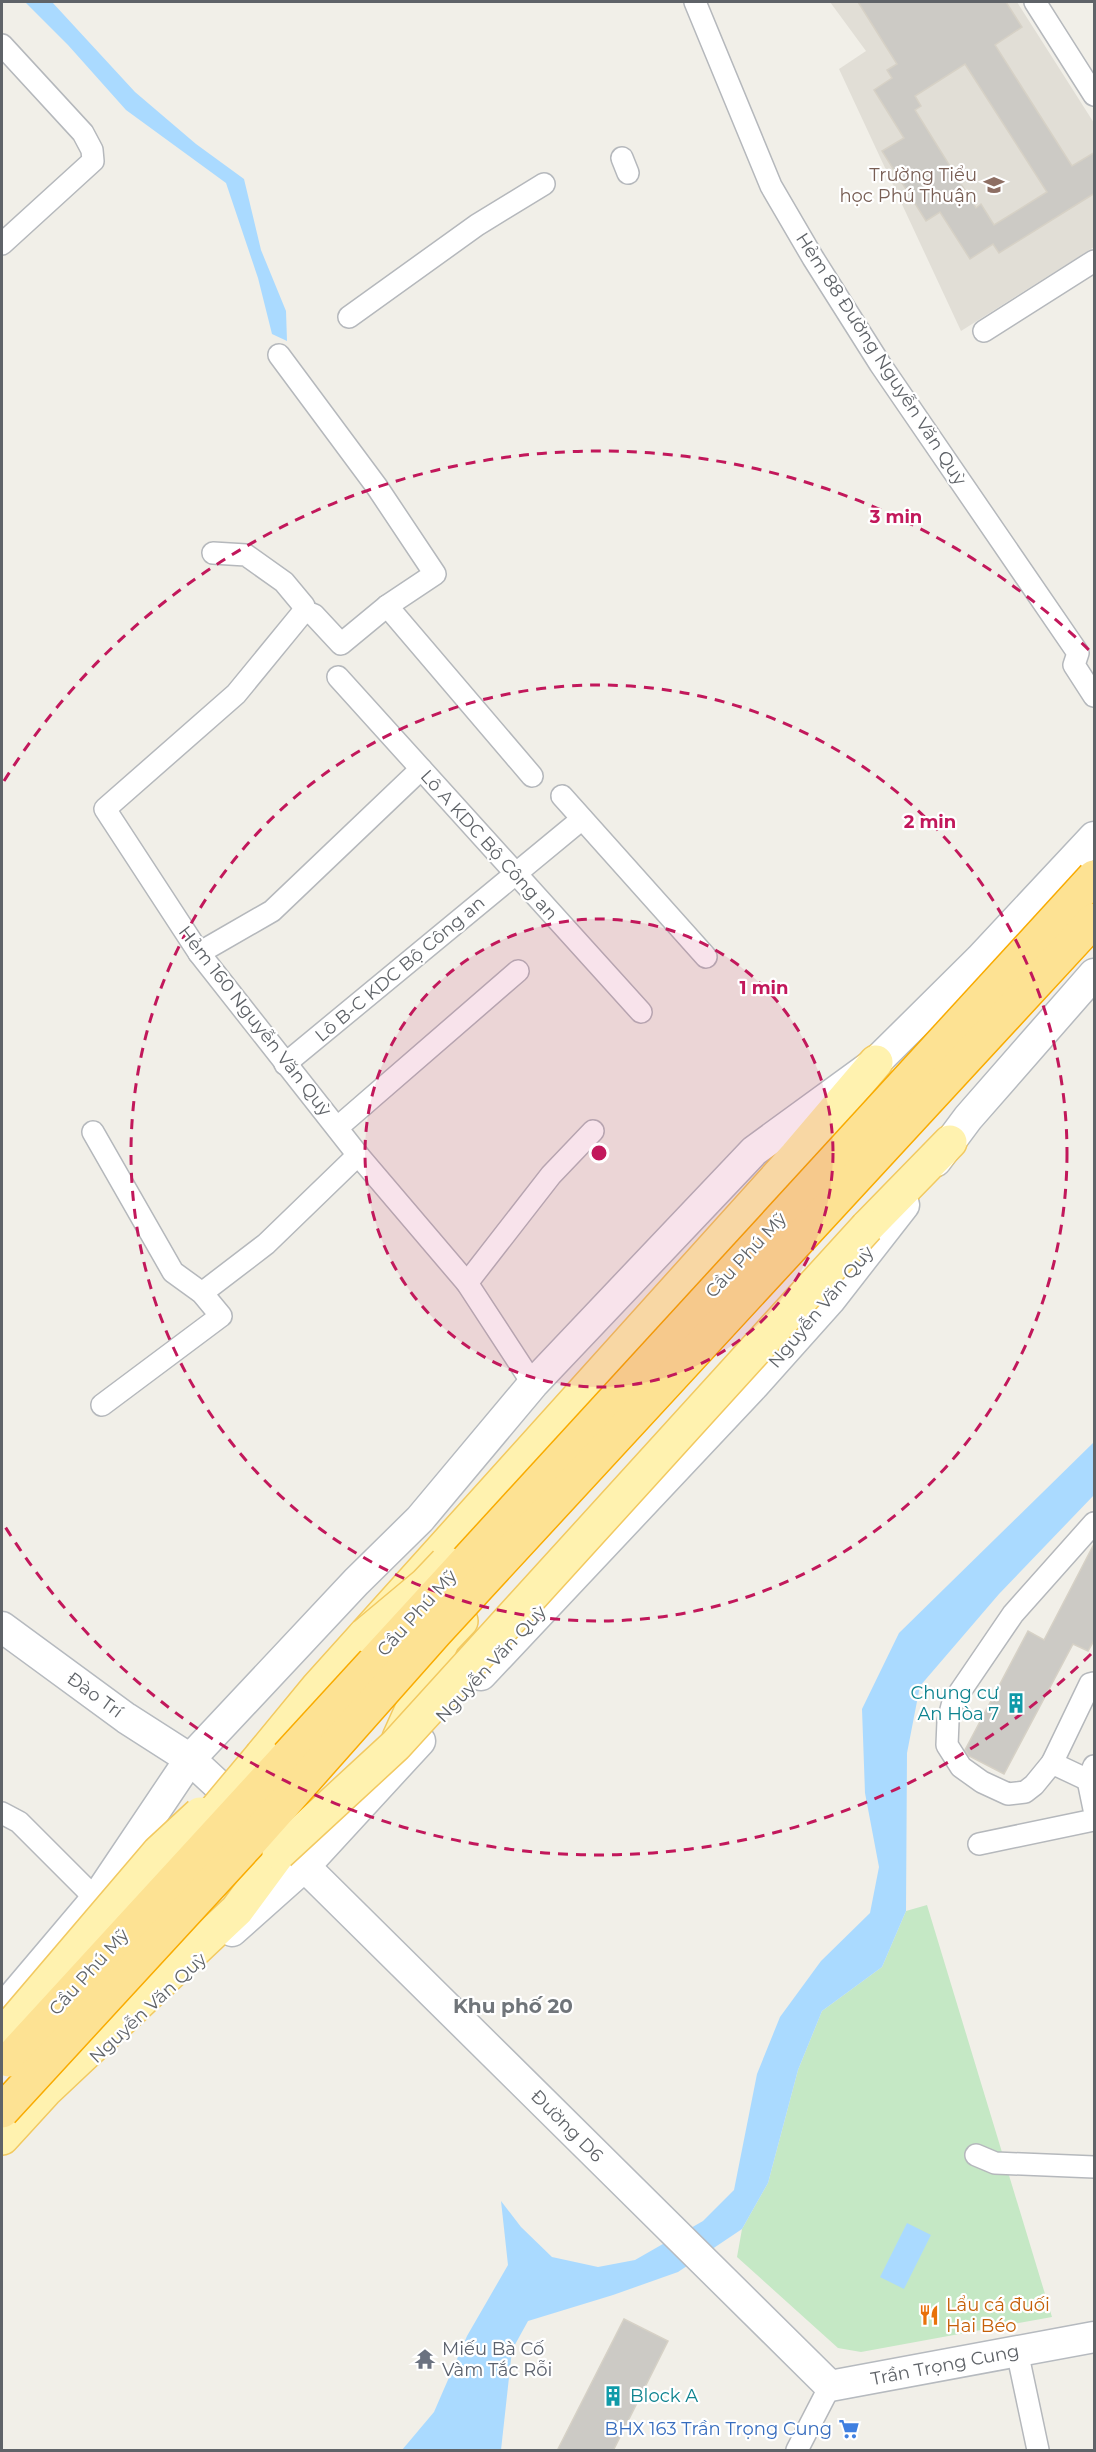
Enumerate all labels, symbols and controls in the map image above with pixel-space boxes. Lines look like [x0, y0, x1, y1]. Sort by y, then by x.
place label: Trường Tiểu học Phú Thuận [839, 164, 977, 207]
school or university icon: Trường Tiểu học Phú Thuận [982, 173, 1006, 197]
street label: Hẻm 88 Đường Nguyễn Văn Quỳ [791, 229, 971, 490]
text: 3 min [869, 506, 922, 528]
street label: Lô A KDC Bộ Công an [416, 765, 562, 925]
text: 2 min [904, 811, 956, 833]
street label: Lô B-C KDC Bộ Công an [311, 892, 489, 1046]
street label: Hẻm 160 Nguyễn Văn Quỳ [174, 921, 336, 1121]
text: 1 min [740, 977, 788, 999]
centre of rings [589, 1143, 609, 1163]
street label: Cầu Phú Mỹ [701, 1207, 791, 1302]
street label: Nguyễn Văn Quỳ [764, 1241, 878, 1372]
street label: Cầu Phú Mỹ [372, 1565, 462, 1661]
street label: Nguyễn Văn Quỳ [431, 1601, 551, 1727]
street label: Đào Trí [63, 1667, 128, 1723]
place label: Chung cư An Hòa 7 [910, 1682, 999, 1725]
building icon: Chung cư An Hòa 7 [1004, 1691, 1028, 1715]
street label: Cầu Phú Mỹ [44, 1924, 134, 2020]
street label: Nguyễn Văn Quỳ [85, 1948, 211, 2068]
district label: Khu phố 20 [453, 1994, 573, 2018]
street label: Đường D6 [526, 2085, 608, 2167]
place label: Lẩu cá đuối Hai Béo [946, 2294, 1050, 2337]
restaurant icon: Lẩu cá đuối Hai Béo [917, 2303, 941, 2327]
place label: Miếu Bà Cố Vàm Tắc Rỗi [442, 2338, 552, 2381]
street label: Trần Trọng Cung [869, 2340, 1021, 2390]
temple icon: Miếu Bà Cố Vàm Tắc Rỗi [413, 2347, 437, 2371]
building icon: Block A [601, 2384, 625, 2408]
place label: Block A [630, 2385, 698, 2407]
supermarket icon: BHX 163 Trần Trọng Cung [837, 2417, 861, 2441]
place label: BHX 163 Trần Trọng Cung [605, 2418, 832, 2440]

